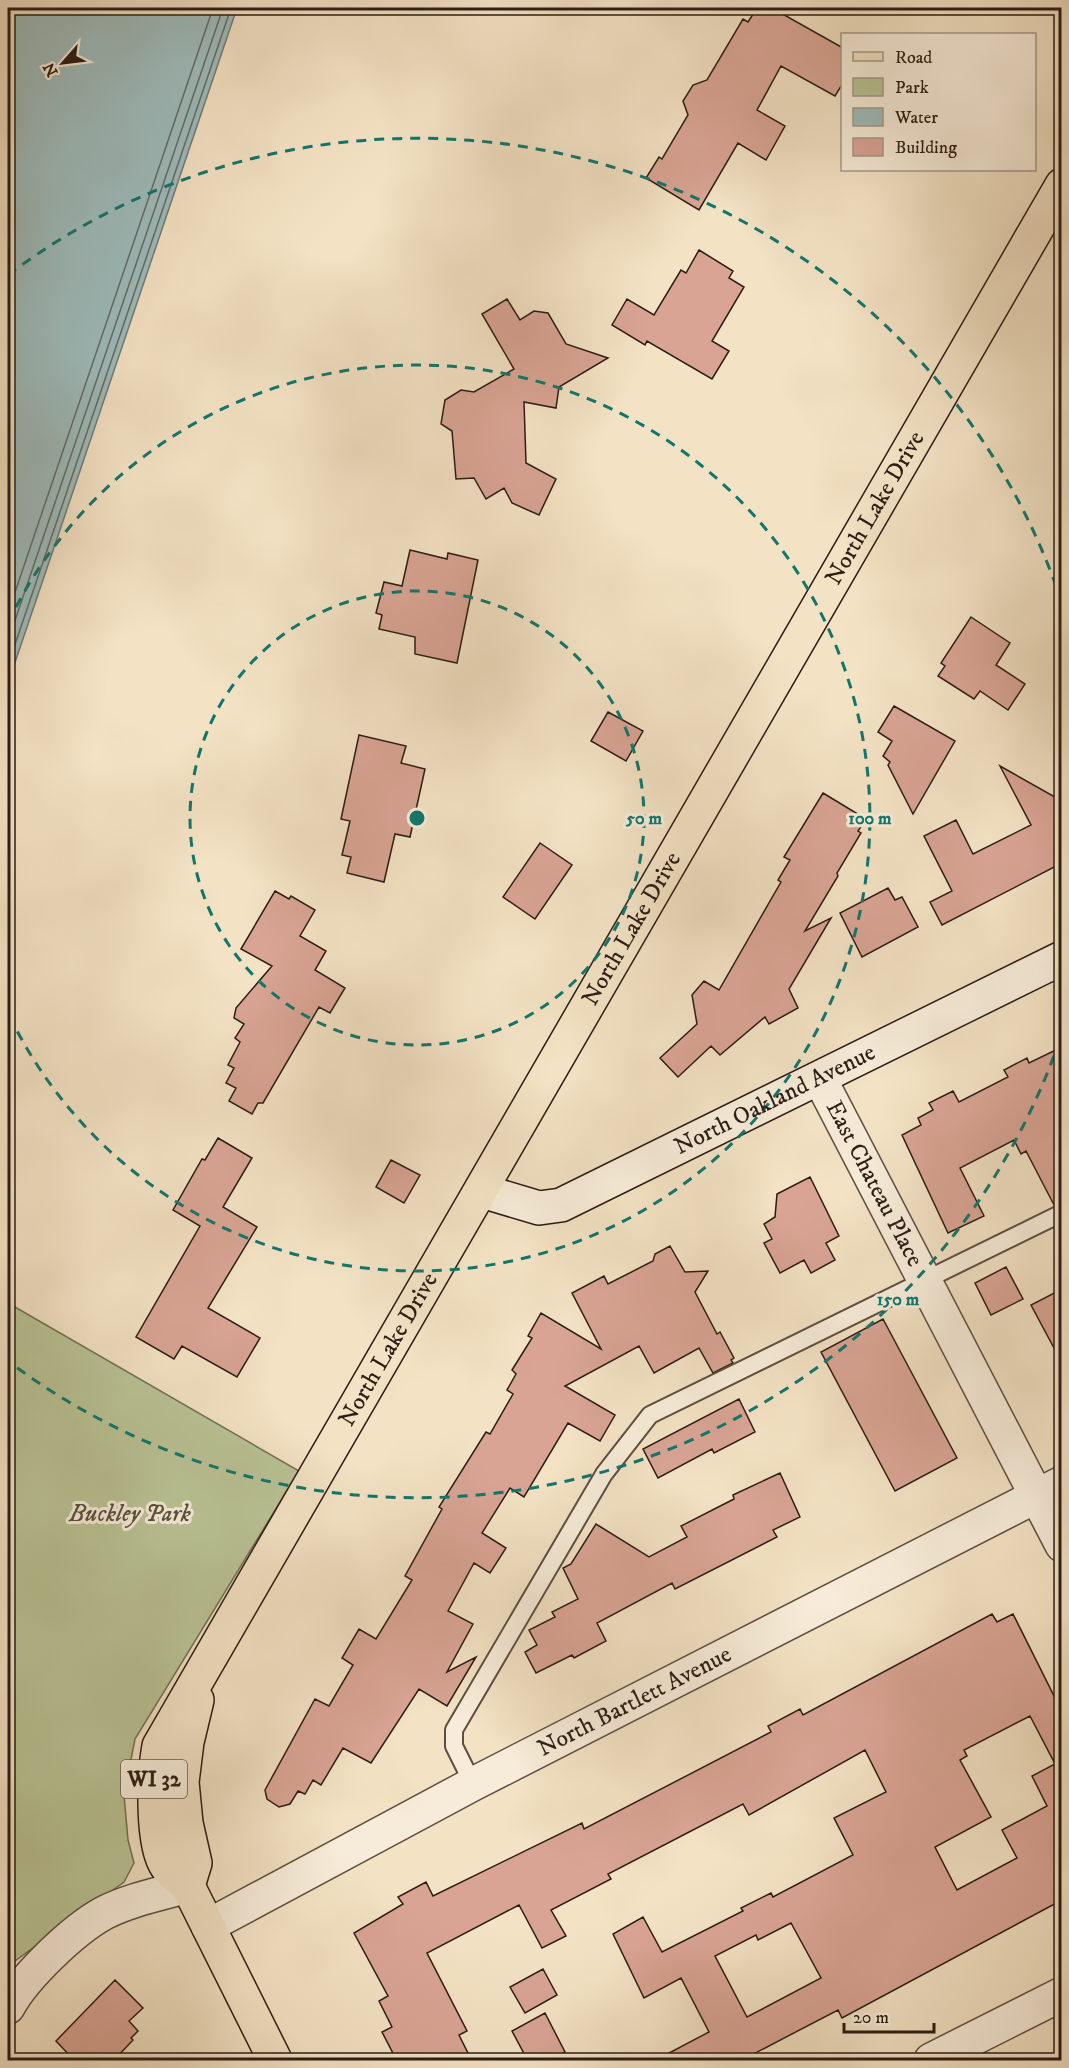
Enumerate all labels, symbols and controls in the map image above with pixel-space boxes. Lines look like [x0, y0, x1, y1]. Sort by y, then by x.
north arrow [33, 33, 93, 93]
legend [841, 33, 1036, 171]
text: Road [895, 47, 932, 69]
text: N [39, 59, 63, 80]
text: Park [895, 77, 929, 99]
text: Water [894, 107, 938, 129]
text: Building [895, 137, 957, 159]
street label: North Lake Drive [819, 426, 931, 591]
centre of rings [407, 808, 427, 828]
text: 50 m [625, 808, 662, 830]
text: 100 m [848, 808, 892, 830]
street label: North Lake Drive [575, 846, 688, 1011]
street label: North Oakland Avenue [669, 1037, 880, 1162]
street label: East Chateau Place [819, 1096, 930, 1272]
street label: North Lake Drive [332, 1267, 445, 1432]
text: 150 m [877, 1289, 920, 1311]
park label: Buckley Park [68, 1499, 191, 1529]
street label: North Bartlett Avenue [532, 1639, 737, 1764]
road number: WI 32 [121, 1760, 187, 1798]
scale bar [844, 1996, 934, 2034]
text: 20 m [853, 2007, 889, 2029]

